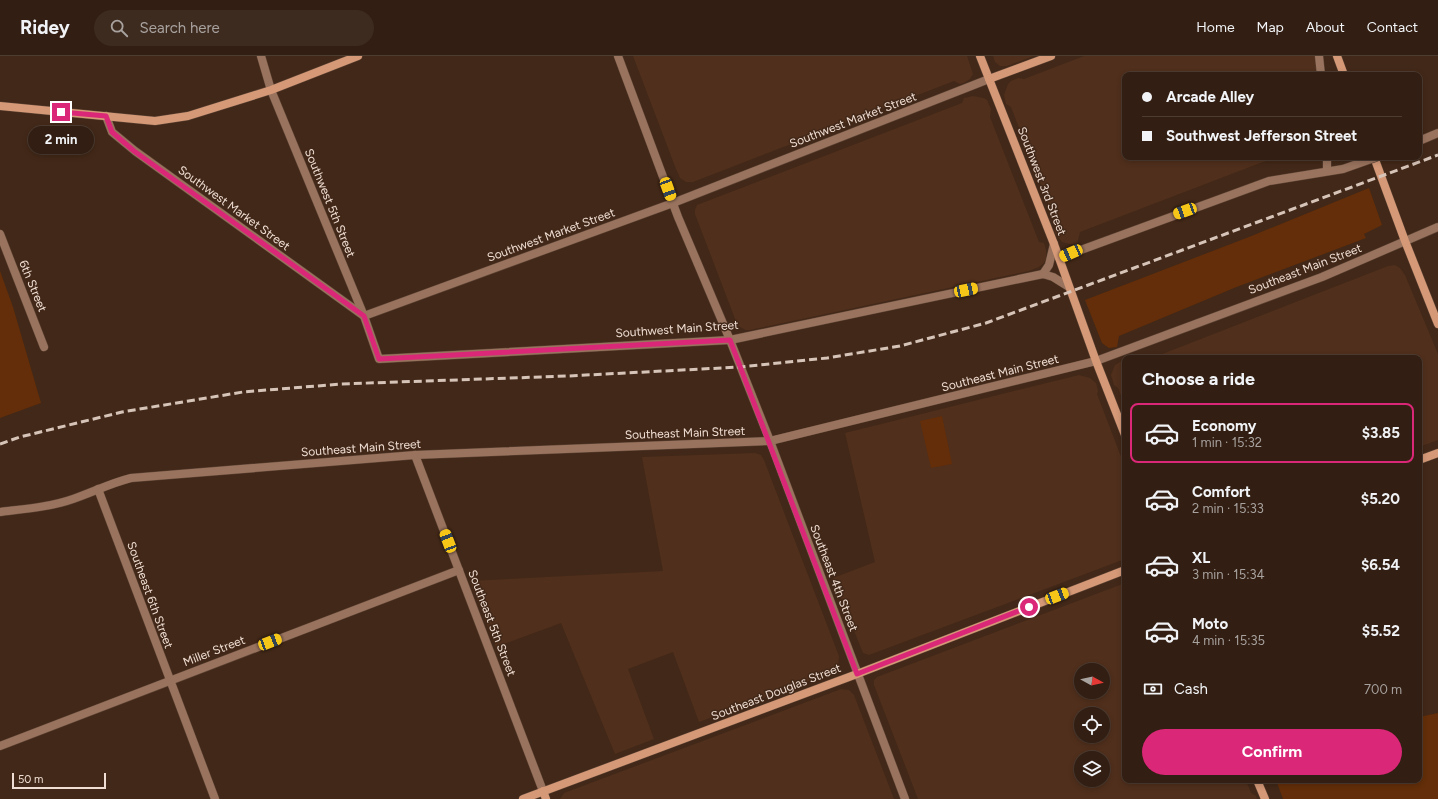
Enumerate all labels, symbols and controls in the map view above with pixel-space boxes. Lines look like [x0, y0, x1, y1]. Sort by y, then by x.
search box [94, 10, 374, 46]
text: Ridey [20, 16, 70, 39]
icon: search [108, 17, 130, 39]
text: Search here [140, 19, 220, 37]
text: Home [1196, 19, 1235, 36]
text: Map [1257, 19, 1284, 36]
text: About [1306, 19, 1345, 36]
text: Contact [1367, 19, 1418, 36]
text: Arcade Alley [1166, 88, 1254, 106]
street label: Southwest Market Street [788, 89, 919, 151]
route end [52, 103, 70, 121]
street label: Southwest 3rd Street [1015, 125, 1069, 238]
callout: 2 min [28, 126, 94, 154]
text: Southwest Jefferson Street [1166, 127, 1357, 145]
text: 2 min [45, 132, 77, 147]
street label: Southwest 5th Street [302, 147, 358, 260]
street label: Southwest Market Street [175, 163, 293, 254]
car [658, 176, 678, 202]
car [1172, 201, 1198, 221]
street label: Southwest Market Street [485, 205, 617, 265]
street label: Southeast Main Street [1246, 241, 1364, 297]
car [1058, 243, 1084, 263]
street label: 6th Street [16, 258, 50, 314]
car [953, 282, 979, 298]
street label: Southwest Main Street [615, 318, 739, 340]
street label: Southeast Main Street [940, 352, 1061, 394]
text: Choose a ride [1142, 368, 1255, 390]
icon: car [1144, 415, 1180, 451]
text: Economy [1192, 417, 1257, 435]
street label: Southeast Main Street [625, 424, 746, 442]
text: $3.85 [1362, 424, 1400, 442]
text: 1 min · 15:32 [1192, 435, 1262, 450]
street label: Southeast Main Street [300, 437, 422, 459]
icon: car [1144, 481, 1180, 517]
text: Comfort [1192, 483, 1251, 501]
text: $5.20 [1361, 490, 1400, 508]
text: 2 min · 15:33 [1192, 501, 1264, 516]
street label: Southeast 4th Street [807, 523, 861, 634]
car [438, 528, 458, 554]
street label: Southeast 6th Street [124, 540, 176, 651]
icon: car [1144, 547, 1180, 583]
text: XL [1192, 549, 1210, 567]
text: $6.54 [1361, 556, 1400, 574]
text: 3 min · 15:34 [1192, 567, 1265, 582]
street label: Southeast 5th Street [465, 568, 519, 679]
car [1044, 586, 1070, 606]
route start [1020, 598, 1038, 616]
icon: car [1144, 613, 1180, 649]
text: Moto [1192, 615, 1228, 633]
text: $5.52 [1362, 622, 1400, 640]
car [257, 632, 283, 652]
street label: Miller Street [181, 633, 247, 669]
text: 4 min · 15:35 [1192, 633, 1265, 648]
street label: Southeast Douglas Street [709, 661, 843, 723]
north arrow [1074, 663, 1110, 699]
map controls [1074, 663, 1110, 787]
icon: cash [1142, 678, 1164, 700]
text: Cash [1174, 680, 1208, 698]
text: 700 m [1364, 682, 1402, 697]
button: locate [1074, 707, 1110, 743]
button: Confirm [1142, 729, 1402, 775]
button: layers [1074, 751, 1110, 787]
scale bar [12, 771, 106, 790]
text: 50 m [18, 773, 43, 786]

